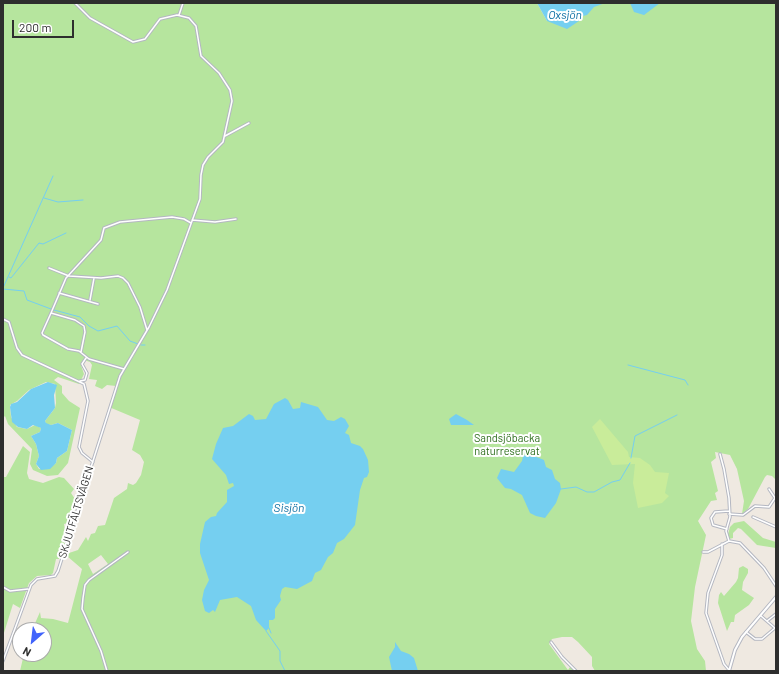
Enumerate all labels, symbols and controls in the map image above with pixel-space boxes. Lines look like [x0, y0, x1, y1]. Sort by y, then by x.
water label: Oxsjön [548, 8, 582, 22]
scale bar [14, 12, 76, 38]
text: 200 m [19, 20, 51, 34]
park label: Sandsjöbacka naturreservat [474, 431, 540, 457]
street label: SKJUTFÄLTSVÄGEN [56, 464, 96, 560]
water label: Sisjön [274, 501, 304, 515]
north arrow [12, 622, 52, 662]
text: N [20, 645, 33, 660]

